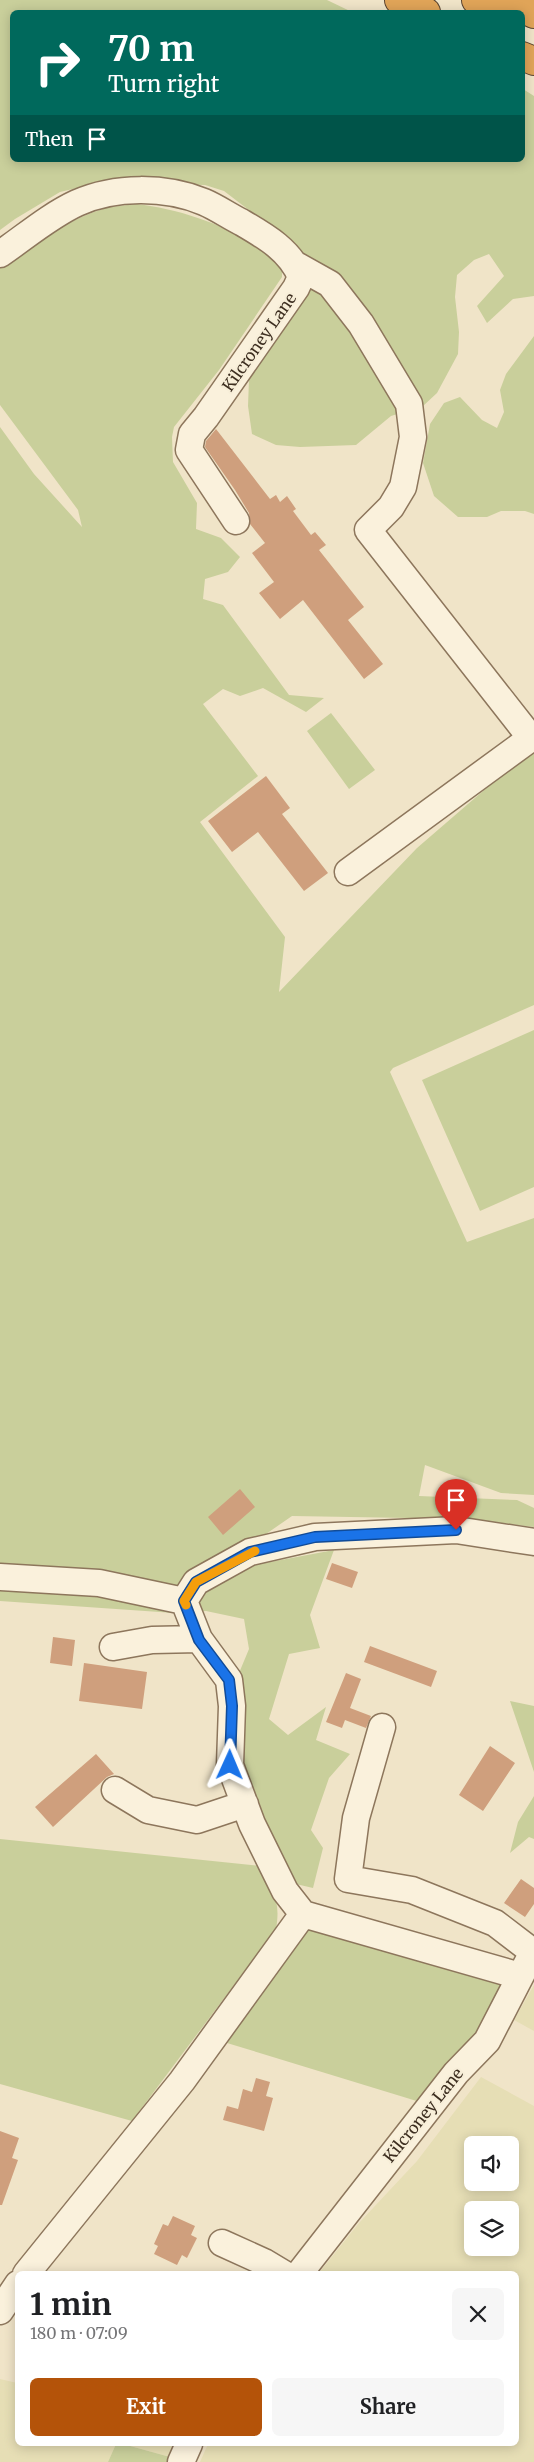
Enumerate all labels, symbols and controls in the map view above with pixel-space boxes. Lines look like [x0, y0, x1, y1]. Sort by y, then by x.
text: 70 m [108, 27, 195, 71]
icon: right [25, 30, 90, 95]
text: Turn right [108, 70, 219, 98]
icon: arrive [83, 125, 111, 153]
text: Then [25, 127, 73, 151]
street label: Kilcroney Lane [218, 289, 300, 395]
pin [435, 1479, 477, 1530]
icon: arrive [442, 1486, 470, 1514]
position arrow [203, 1738, 255, 1790]
street label: Kilcroney Lane [379, 2064, 467, 2166]
map controls [464, 2136, 519, 2256]
button: sound [464, 2136, 519, 2191]
button: layers [464, 2201, 519, 2256]
text: 1 min [30, 2285, 112, 2323]
button: close [452, 2288, 504, 2340]
text: 180 m · 07:09 [30, 2323, 128, 2343]
button: Exit [30, 2378, 262, 2436]
button: Share [272, 2378, 504, 2436]

